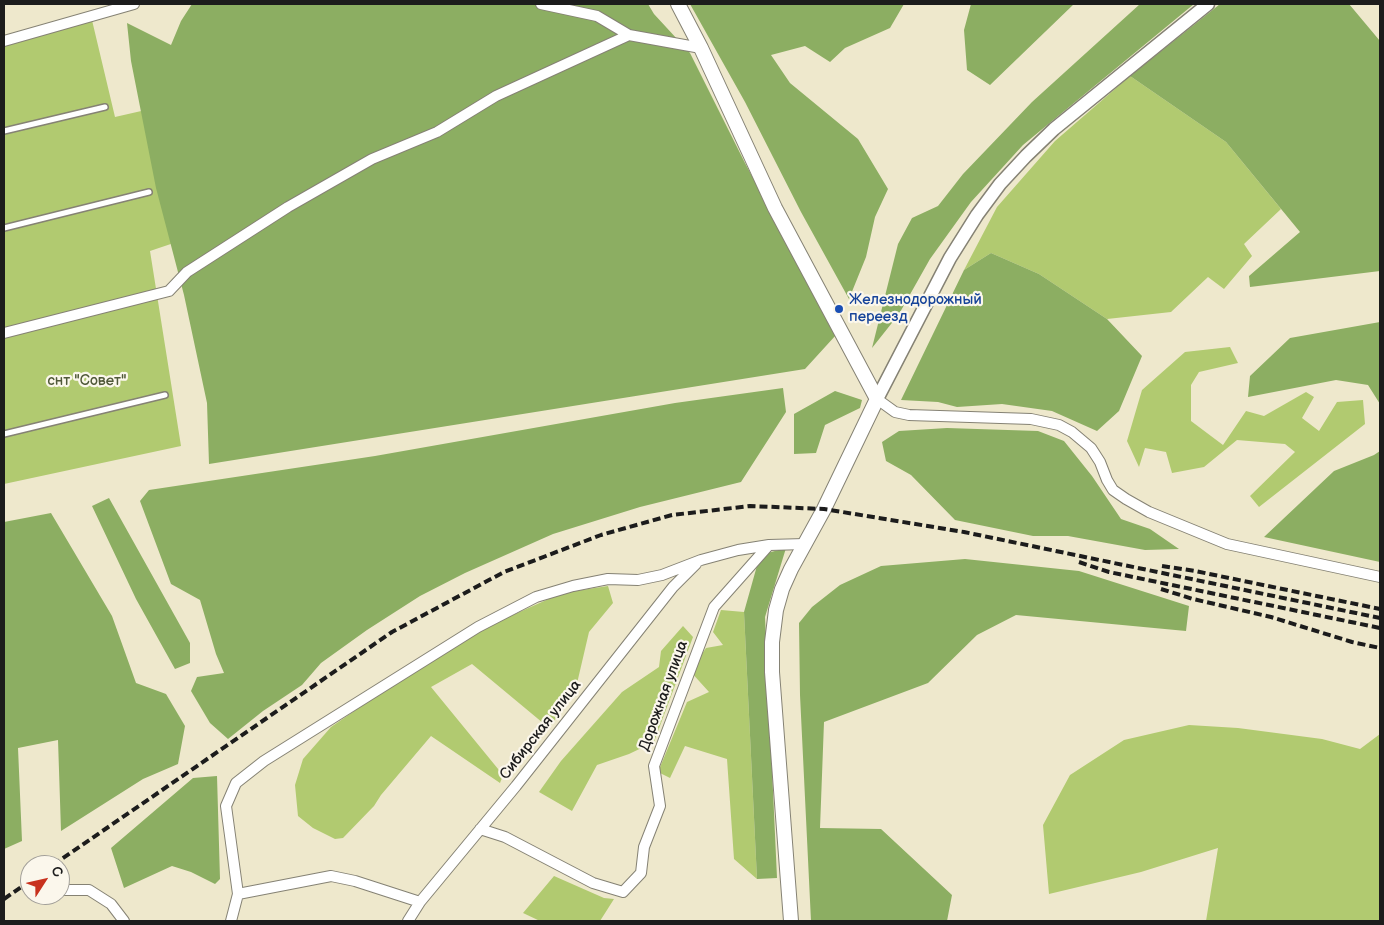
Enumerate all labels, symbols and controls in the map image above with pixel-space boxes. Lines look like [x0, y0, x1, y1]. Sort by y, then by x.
place label: Железнодорожный переезд [849, 291, 982, 326]
marker: Железнодорожный переезд [833, 303, 845, 315]
park label: снт "Совет" [47, 372, 127, 390]
street label: Дорожная улица [636, 638, 692, 754]
street label: Сибирская улица [497, 677, 585, 783]
north arrow [20, 855, 70, 905]
text: С [47, 863, 67, 881]

